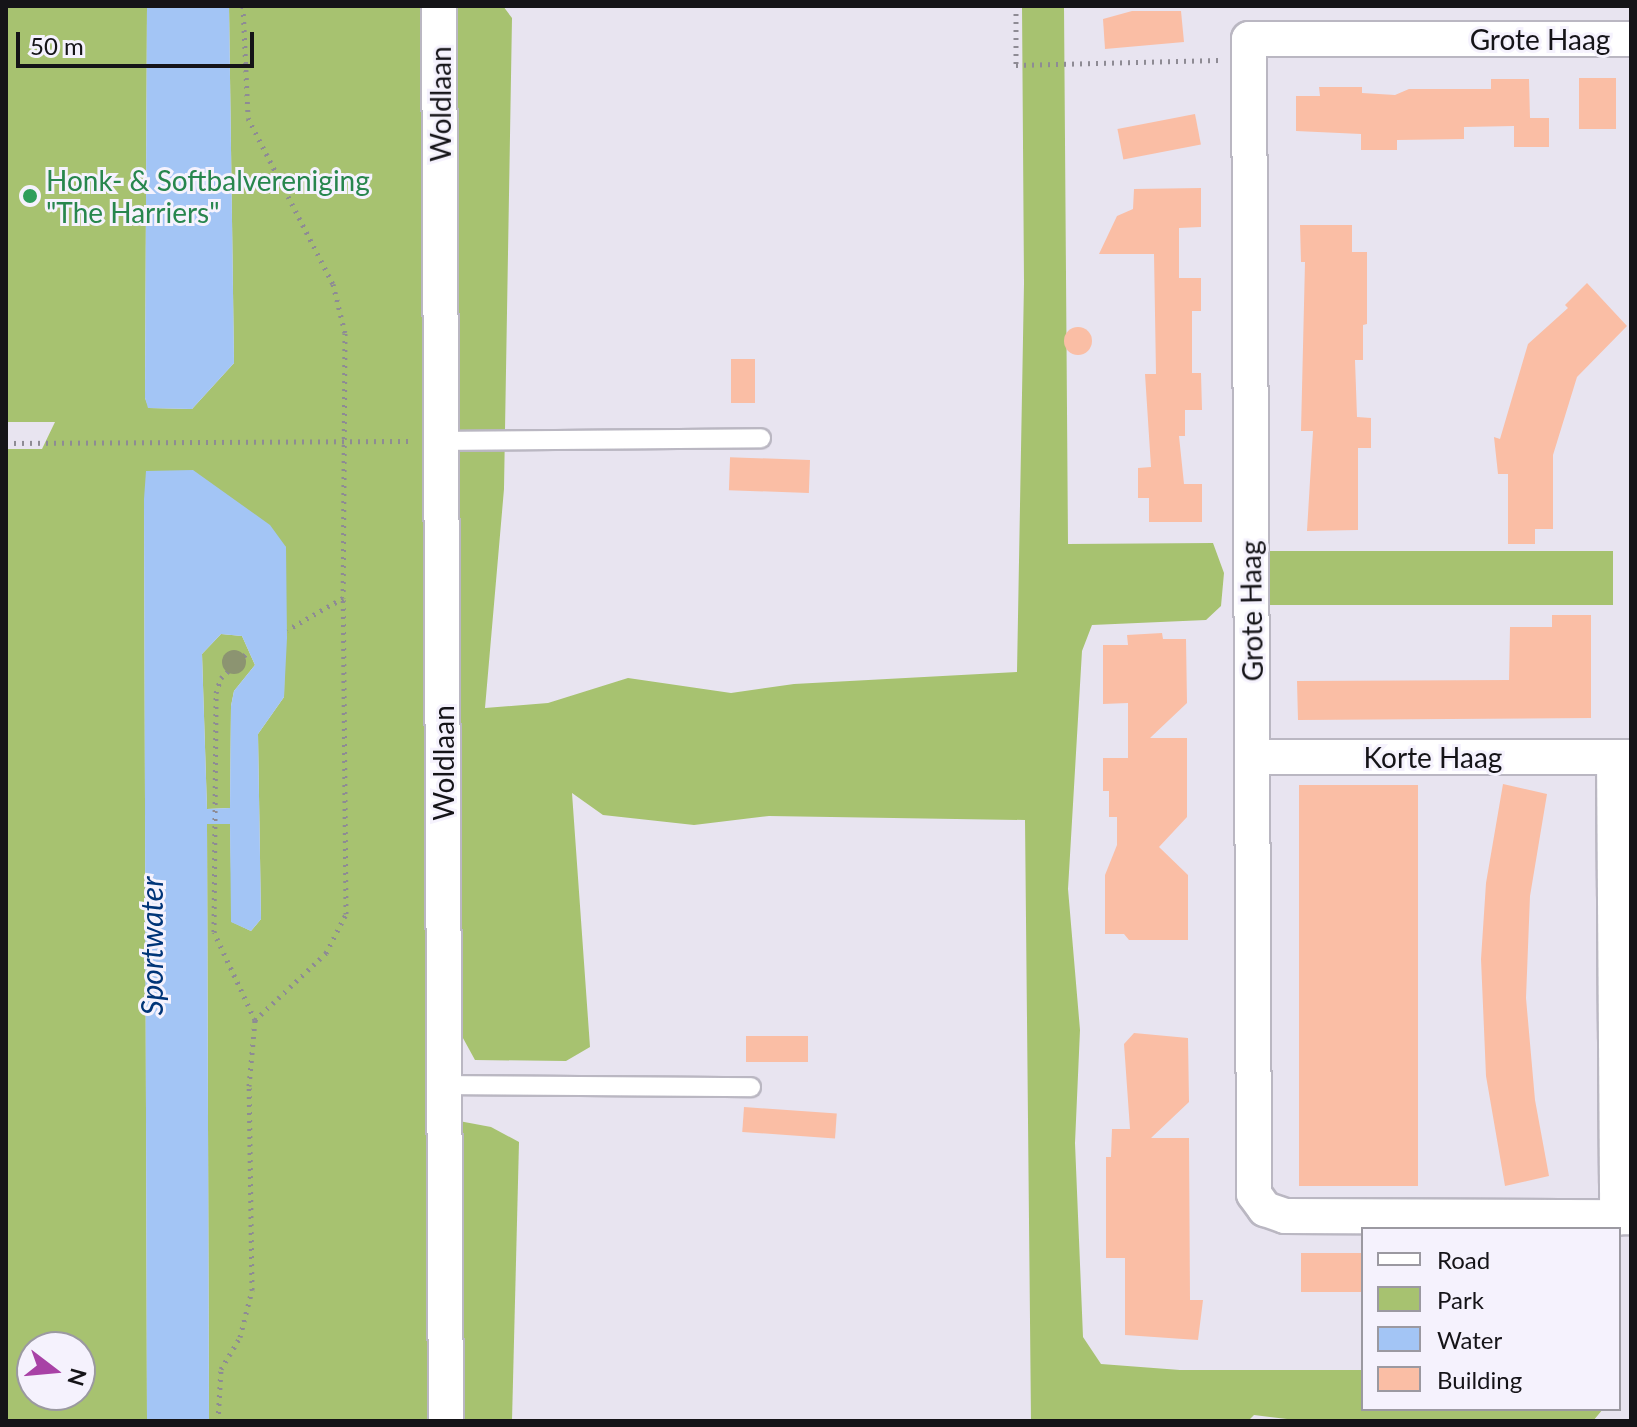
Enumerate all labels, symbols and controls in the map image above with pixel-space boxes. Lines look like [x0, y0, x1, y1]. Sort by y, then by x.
scale bar [20, 16, 258, 66]
street label: Grote Haag [1470, 22, 1610, 56]
text: 50 m [30, 31, 84, 60]
street label: Woldlaan [423, 46, 457, 162]
place label: Honk- & Softbalvereniging "The Harriers" [46, 163, 370, 229]
marker: Honk- & Softbalvereniging "The Harriers" [21, 187, 39, 205]
street label: Grote Haag [1233, 540, 1269, 682]
street label: Woldlaan [426, 705, 460, 821]
street label: Korte Haag [1364, 740, 1502, 774]
water label: Sportwater [133, 877, 169, 1015]
legend [1361, 1227, 1621, 1411]
text: Road [1437, 1245, 1490, 1274]
text: Park [1437, 1285, 1484, 1314]
text: Water [1437, 1325, 1502, 1354]
north arrow [16, 1331, 96, 1411]
text: N [62, 1365, 93, 1389]
text: Building [1437, 1365, 1522, 1394]

